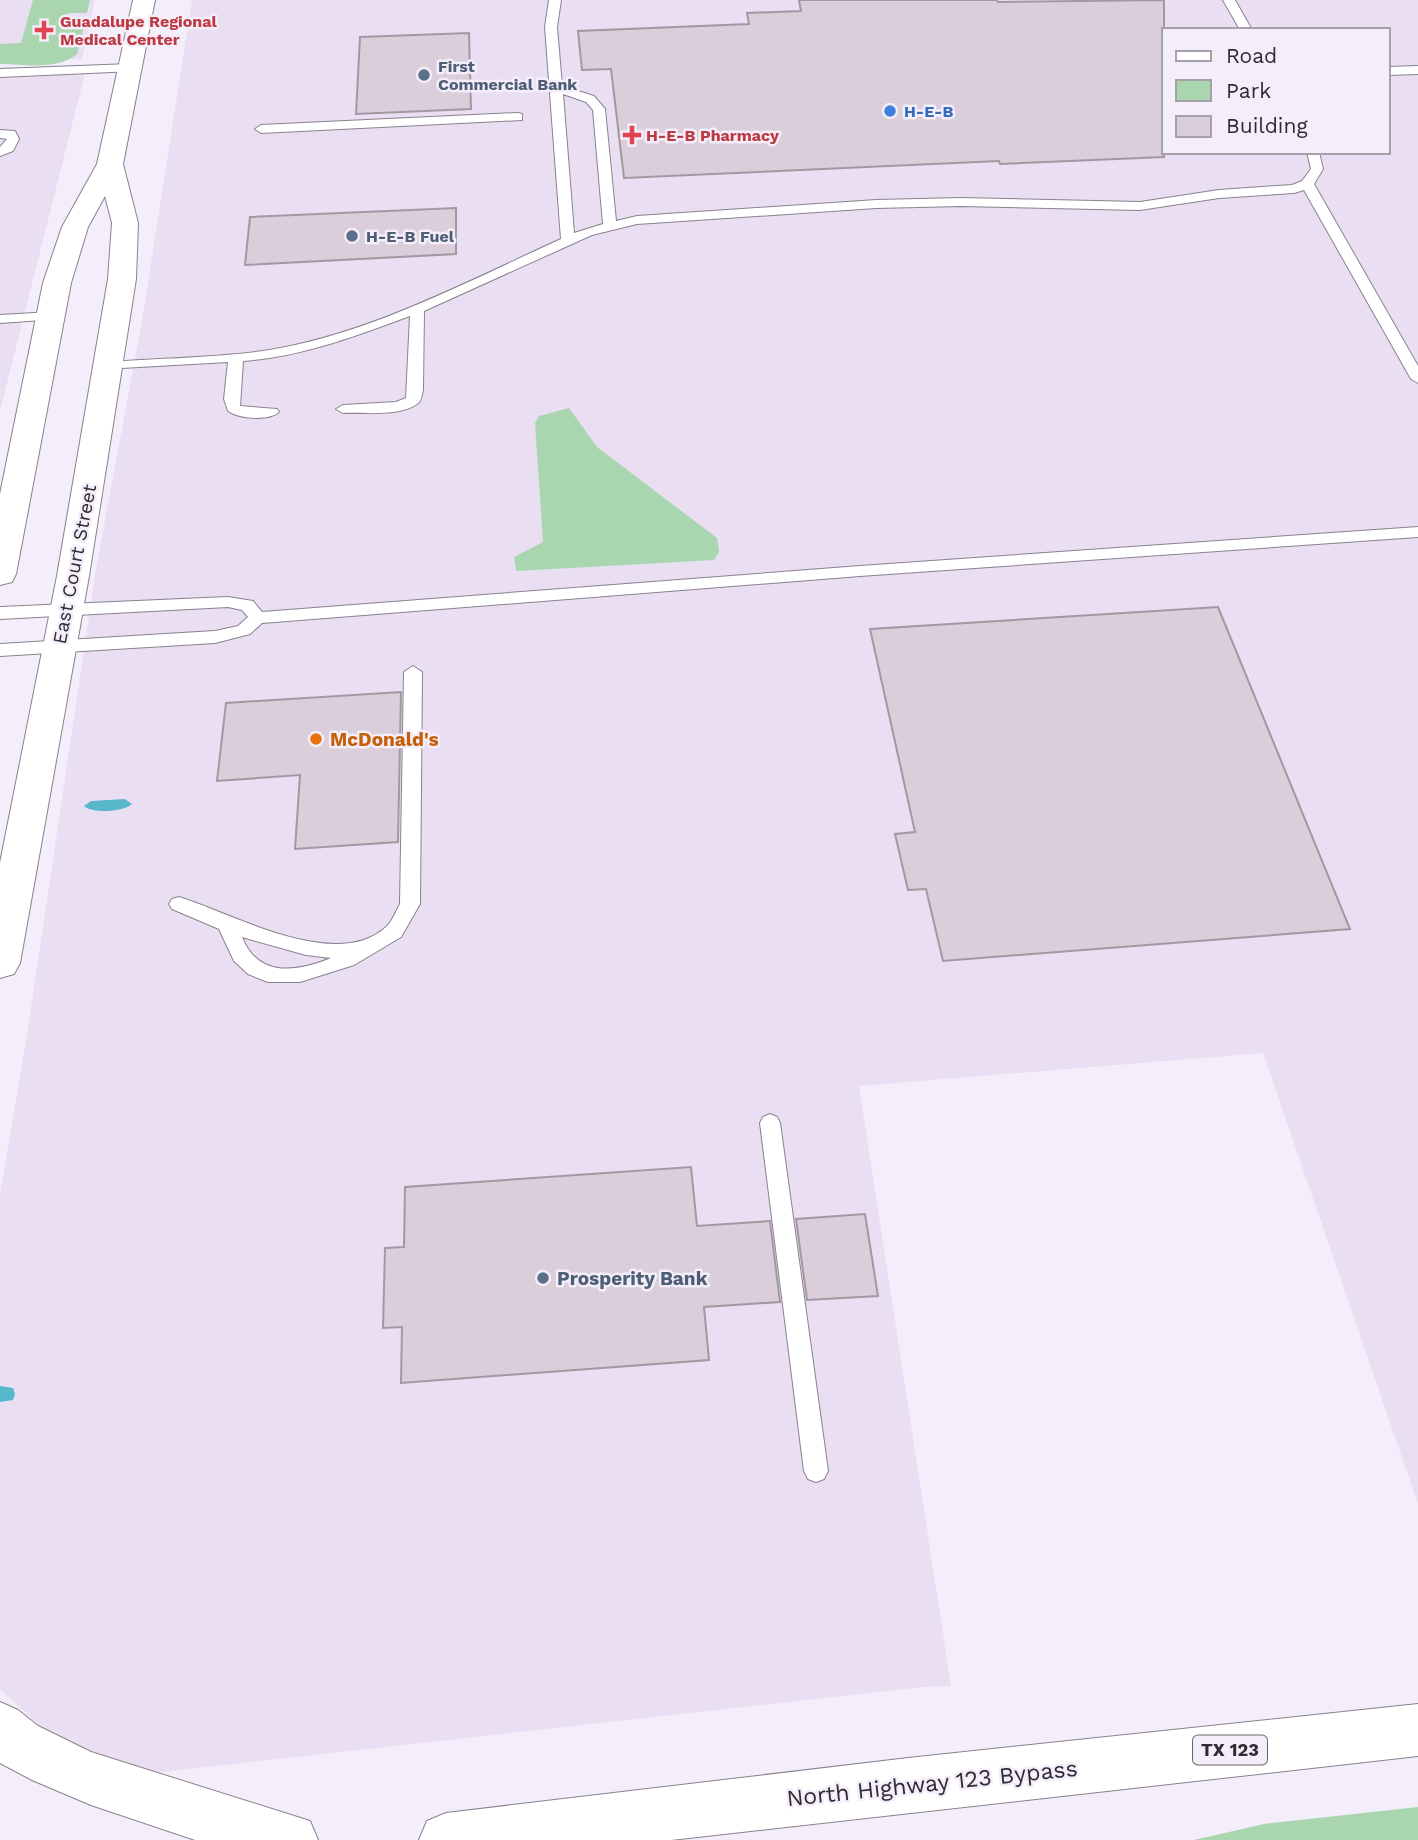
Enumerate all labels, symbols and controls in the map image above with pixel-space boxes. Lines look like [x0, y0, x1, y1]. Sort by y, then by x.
place label: Guadalupe Regional Medical Center [60, 12, 218, 49]
marker: Guadalupe Regional Medical Center [34, 20, 54, 40]
legend [1162, 28, 1390, 154]
text: Road [1226, 43, 1277, 68]
place label: First Commercial Bank [438, 57, 577, 94]
marker: First Commercial Bank [416, 67, 432, 83]
text: Park [1226, 78, 1271, 103]
place label: H-E-B [904, 102, 953, 121]
marker: H-E-B [882, 103, 898, 119]
text: Building [1226, 113, 1308, 138]
place label: H-E-B Pharmacy [646, 126, 780, 145]
marker: H-E-B Pharmacy [624, 127, 640, 143]
place label: H-E-B Fuel [366, 227, 455, 246]
marker: H-E-B Fuel [344, 228, 360, 244]
street label: East Court Street [48, 482, 101, 646]
place label: McDonald's [330, 728, 439, 751]
marker: McDonald's [308, 731, 324, 747]
place label: Prosperity Bank [557, 1267, 708, 1290]
marker: Prosperity Bank [535, 1270, 551, 1286]
road number: TX 123 [1193, 1736, 1267, 1764]
street label: North Highway 123 Bypass [785, 1755, 1079, 1812]

